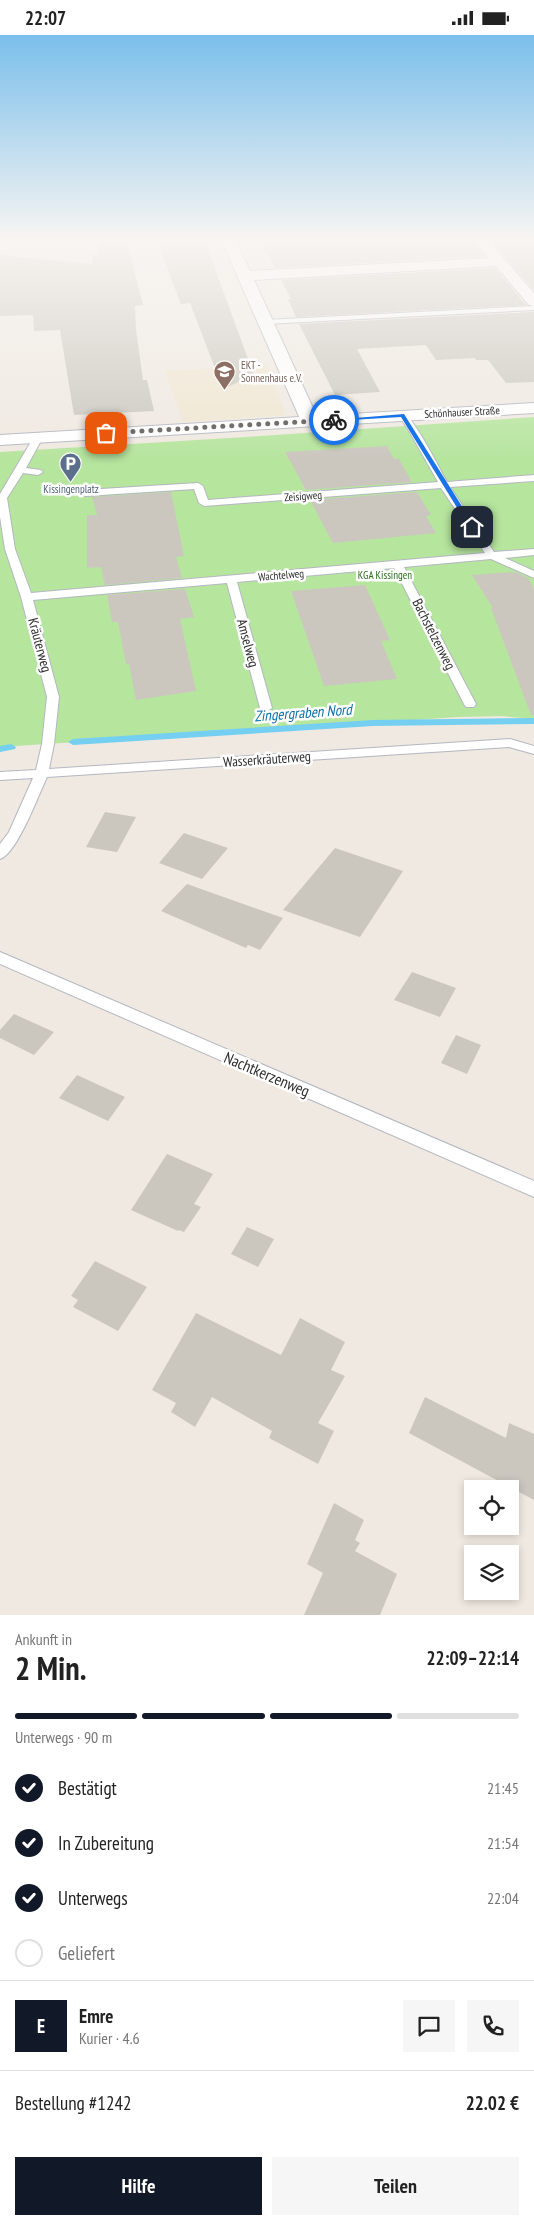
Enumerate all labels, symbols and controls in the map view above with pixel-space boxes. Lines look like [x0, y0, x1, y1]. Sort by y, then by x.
text: 22:07 [25, 6, 66, 30]
place label: EKT - Sonnenhaus e.V. [241, 358, 302, 385]
school or university icon: EKT - Sonnenhaus e.V. [213, 359, 237, 390]
courier [309, 395, 359, 445]
street label: Schönhauser Straße [424, 403, 501, 421]
icon: bike [320, 406, 348, 434]
pin [85, 412, 127, 454]
icon: bag [92, 419, 120, 447]
parking icon: Kissingenplatz [59, 451, 83, 482]
place label: Kissingenplatz [43, 482, 99, 496]
street label: Zeisigweg [284, 488, 323, 504]
pin [451, 506, 493, 548]
icon: home [458, 513, 486, 541]
street label: Wachtelweg [258, 566, 305, 584]
park label: KGA Kissingen [358, 568, 412, 582]
street label: Bachstelzenweg [408, 595, 460, 673]
street label: Kräuterweg [24, 616, 56, 674]
street label: Amselweg [233, 617, 263, 669]
water label: Zingergraben Nord [254, 699, 355, 725]
street label: Wasserkräuterweg [223, 747, 311, 771]
street label: Nachtkerzenweg [221, 1047, 313, 1101]
map controls [464, 1480, 519, 1600]
button: locate [464, 1480, 519, 1535]
button: layers [464, 1545, 519, 1600]
text: Ankunft in [15, 1629, 72, 1649]
text: 22:09–22:14 [426, 1646, 519, 1670]
text: 2 Min. [15, 1647, 86, 1689]
text: Unterwegs · 90 m [15, 1727, 112, 1747]
icon: check [15, 1774, 43, 1802]
text: Bestätigt [58, 1776, 117, 1800]
text: 21:45 [487, 1778, 519, 1798]
icon: check [15, 1829, 43, 1857]
text: In Zubereitung [58, 1831, 154, 1855]
text: 21:54 [487, 1833, 519, 1853]
icon: check [15, 1884, 43, 1912]
text: Unterwegs [58, 1886, 128, 1910]
text: 22:04 [487, 1888, 519, 1908]
text: Geliefert [58, 1941, 115, 1965]
button: chat [403, 2000, 455, 2052]
button: phone [467, 2000, 519, 2052]
text: Emre [79, 2004, 113, 2028]
text: E [37, 2014, 45, 2038]
text: Kurier · 4.6 [79, 2028, 140, 2048]
text: Bestellung #1242 [15, 2091, 132, 2115]
text: 22.02 € [466, 2091, 519, 2115]
button: Hilfe [15, 2157, 262, 2215]
button: Teilen [272, 2157, 519, 2215]

